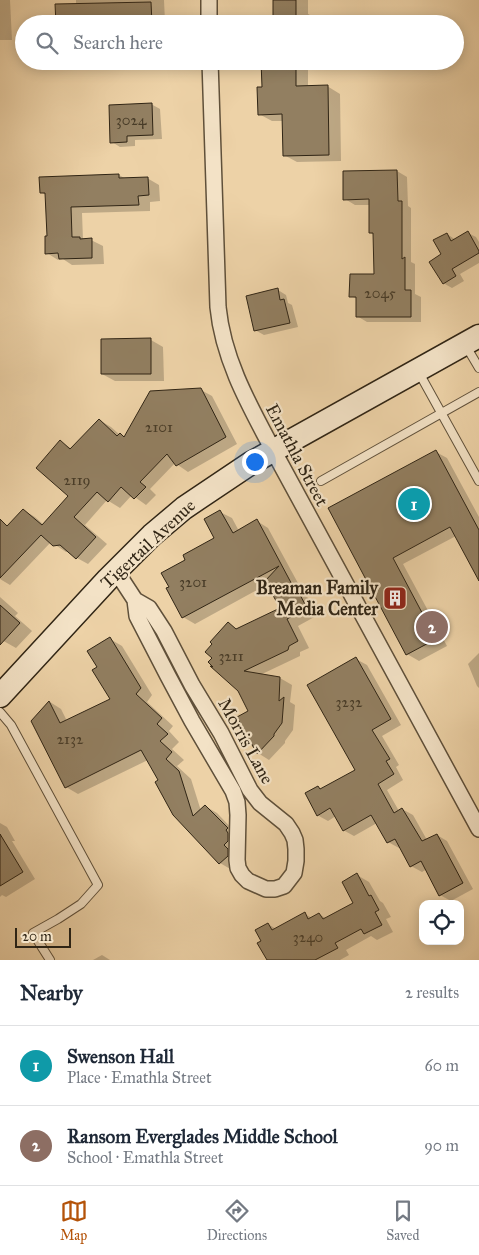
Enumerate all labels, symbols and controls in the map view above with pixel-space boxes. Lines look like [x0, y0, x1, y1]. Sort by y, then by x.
search box [15, 15, 464, 70]
icon: search [33, 29, 61, 57]
text: Search here [73, 31, 163, 54]
house number: 3024 [116, 111, 147, 129]
house number: 2045 [364, 284, 396, 302]
street label: Emathla Street [261, 400, 334, 511]
house number: 2101 [145, 418, 173, 436]
your location [242, 449, 268, 475]
house number: 2119 [63, 471, 91, 489]
pin: 1 [398, 485, 430, 523]
street label: Tigertail Avenue [96, 494, 201, 594]
house number: 3201 [179, 573, 207, 591]
place label: Breaman Family Media Center [256, 577, 380, 620]
building icon: Breaman Family Media Center [382, 585, 408, 611]
pin: 2 [416, 608, 448, 646]
house number: 3211 [218, 647, 244, 665]
house number: 3232 [336, 693, 363, 711]
street label: Morris Lane [213, 694, 279, 788]
house number: 2132 [57, 730, 84, 748]
map controls [419, 900, 464, 945]
button: locate [419, 900, 464, 945]
scale bar [15, 925, 71, 948]
text: 20 m [22, 928, 52, 945]
house number: 3240 [293, 928, 323, 946]
text: Nearby [20, 980, 83, 1006]
text: 2 results [405, 983, 459, 1002]
text: Swenson Hall [67, 1045, 174, 1068]
text: 1 [33, 1056, 39, 1075]
text: 60 m [425, 1056, 459, 1075]
text: Place · Emathla Street [67, 1068, 212, 1087]
text: Ransom Everglades Middle School [67, 1125, 338, 1148]
text: 2 [32, 1136, 40, 1155]
text: 90 m [424, 1136, 459, 1155]
text: School · Emathla Street [67, 1148, 223, 1167]
tab: Map [60, 1197, 88, 1244]
tab: Directions [207, 1197, 267, 1244]
tab: Saved [386, 1197, 419, 1244]

